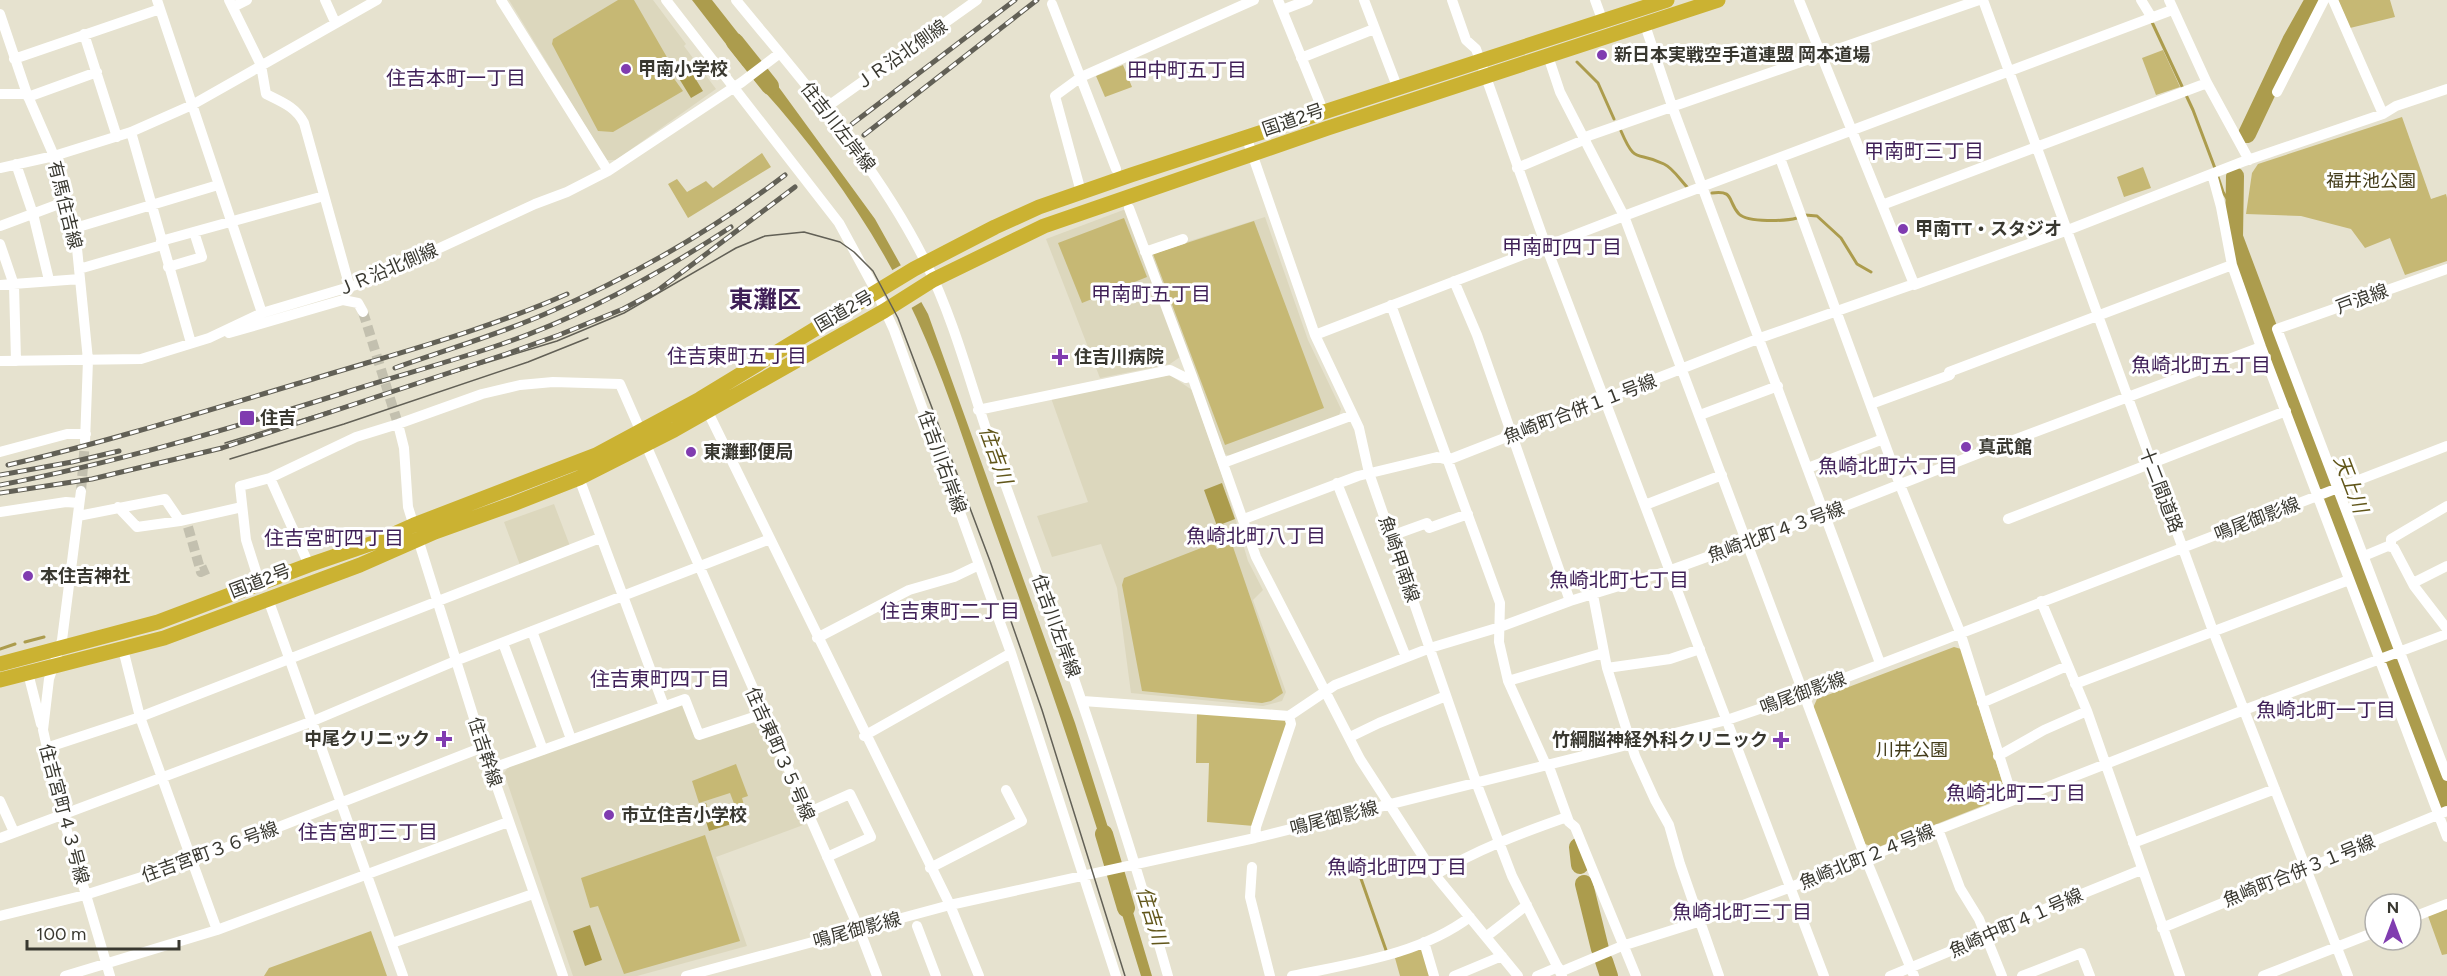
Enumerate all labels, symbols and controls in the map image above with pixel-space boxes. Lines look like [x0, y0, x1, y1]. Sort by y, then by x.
street label: ＪＲ沿北側線 [850, 15, 952, 95]
place label: 新日本実戦空手道連盟 岡本道場 [1614, 44, 1870, 66]
marker: 新日本実戦空手道連盟 岡本道場 [1595, 48, 1609, 62]
place label: 甲南小学校 [638, 58, 728, 80]
district label: 田中町五丁目 [1127, 58, 1247, 82]
marker: 甲南小学校 [619, 62, 633, 76]
district label: 住吉本町一丁目 [386, 66, 526, 90]
street label: 住吉川左岸線 [796, 78, 880, 176]
street label: 国道2号 [1259, 99, 1327, 141]
district label: 甲南町三丁目 [1864, 139, 1984, 163]
street label: 有馬住吉線 [43, 159, 87, 251]
park label: 福井池公園 [2326, 170, 2416, 192]
place label: 甲南TT・スタジオ [1915, 218, 2062, 240]
marker: 甲南TT・スタジオ [1896, 222, 1910, 236]
district label: 甲南町四丁目 [1502, 235, 1622, 259]
street label: ＪＲ沿北側線 [333, 239, 441, 301]
street label: 戸浪線 [2333, 279, 2391, 319]
district label: 甲南町五丁目 [1091, 282, 1211, 306]
district label: 東灘区 [729, 285, 801, 314]
street label: 国道2号 [811, 285, 877, 337]
district label: 住吉東町五丁目 [667, 344, 807, 368]
place label: 住吉川病院 [1074, 346, 1164, 368]
marker: 住吉川病院 [1051, 348, 1069, 366]
district label: 魚崎北町五丁目 [2131, 353, 2271, 377]
street label: 魚崎町合併１１号線 [1500, 370, 1660, 448]
place label: 住吉 [260, 407, 296, 429]
street label: 住吉川右岸線 [913, 407, 971, 517]
marker: 住吉 [238, 409, 256, 427]
water label: 住吉川 [974, 423, 1018, 489]
place label: 真武館 [1978, 436, 2032, 458]
marker: 真武館 [1959, 440, 1973, 454]
place label: 東灘郵便局 [703, 441, 793, 463]
street label: 十二間道路 [2135, 444, 2187, 536]
marker: 東灘郵便局 [684, 445, 698, 459]
water label: 天上川 [2329, 452, 2374, 518]
district label: 魚崎北町六丁目 [1818, 454, 1958, 478]
street label: 鳴尾御影線 [2211, 493, 2303, 545]
street label: 魚崎北町４３号線 [1705, 497, 1847, 567]
street label: 魚崎甲南線 [1374, 513, 1424, 605]
district label: 魚崎北町八丁目 [1186, 524, 1326, 548]
district label: 住吉宮町四丁目 [264, 526, 404, 550]
street label: 国道2号 [226, 559, 294, 603]
place label: 本住吉神社 [40, 565, 130, 587]
district label: 魚崎北町七丁目 [1549, 568, 1689, 592]
marker: 本住吉神社 [21, 569, 35, 583]
street label: 住吉川左岸線 [1027, 571, 1085, 681]
district label: 住吉東町二丁目 [880, 599, 1020, 623]
district label: 住吉東町四丁目 [590, 667, 730, 691]
street label: 鳴尾御影線 [1757, 667, 1849, 719]
street label: 住吉東町３５号線 [741, 684, 819, 824]
district label: 魚崎北町一丁目 [2256, 698, 2396, 722]
street label: 住吉幹線 [463, 714, 507, 790]
place label: 中尾クリニック [304, 728, 430, 750]
place label: 竹綱脳神経外科クリニック [1552, 729, 1768, 751]
marker: 中尾クリニック [435, 730, 453, 748]
marker: 竹綱脳神経外科クリニック [1772, 731, 1790, 749]
park label: 川井公園 [1876, 739, 1948, 761]
street label: 住吉宮町４３号線 [35, 742, 93, 886]
district label: 魚崎北町二丁目 [1946, 781, 2086, 805]
street label: 鳴尾御影線 [1288, 796, 1380, 840]
place label: 市立住吉小学校 [621, 804, 747, 826]
marker: 市立住吉小学校 [602, 808, 616, 822]
street label: 住吉宮町３６号線 [139, 817, 281, 887]
district label: 住吉宮町三丁目 [298, 820, 438, 844]
street label: 魚崎北町２４号線 [1796, 820, 1938, 894]
street label: 魚崎町合併３１号線 [2220, 830, 2378, 912]
district label: 魚崎北町四丁目 [1327, 855, 1467, 879]
water label: 住吉川 [1132, 884, 1173, 950]
street label: 魚崎中町４１号線 [1946, 884, 2086, 962]
north arrow [2363, 892, 2423, 952]
text: N [2387, 898, 2399, 917]
district label: 魚崎北町三丁目 [1672, 900, 1812, 924]
street label: 鳴尾御影線 [811, 908, 903, 952]
scale bar [27, 913, 178, 951]
text: 100 m [36, 923, 86, 945]

